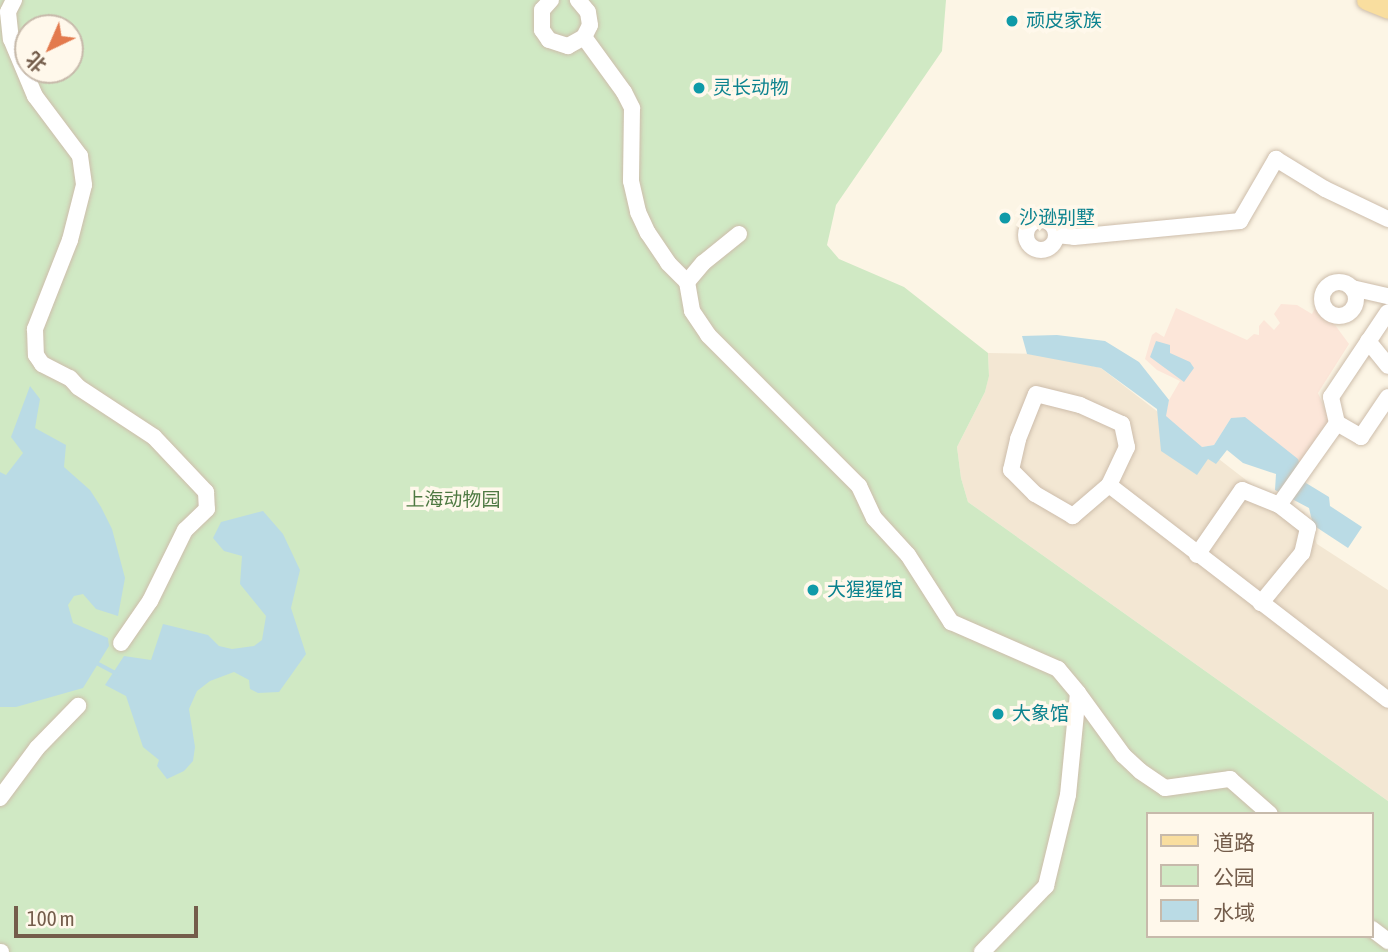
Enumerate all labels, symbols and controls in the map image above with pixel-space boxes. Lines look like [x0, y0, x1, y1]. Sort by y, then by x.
place label: 顽皮家族 [1026, 10, 1102, 32]
marker: 顽皮家族 [1004, 13, 1020, 29]
north arrow [14, 14, 84, 84]
text: 北 [21, 48, 50, 77]
place label: 灵长动物 [713, 77, 789, 99]
marker: 灵长动物 [691, 80, 707, 96]
place label: 沙逊别墅 [1019, 207, 1095, 229]
marker: 沙逊别墅 [997, 210, 1013, 226]
park label: 上海动物园 [406, 489, 500, 511]
place label: 大猩猩馆 [827, 579, 903, 601]
marker: 大猩猩馆 [805, 582, 821, 598]
place label: 大象馆 [1012, 703, 1069, 725]
marker: 大象馆 [990, 706, 1006, 722]
legend [1146, 812, 1374, 938]
text: 道路 [1213, 830, 1255, 854]
text: 公园 [1213, 865, 1255, 889]
scale bar [18, 892, 201, 936]
text: 水域 [1213, 900, 1255, 924]
text: 100 m [27, 906, 75, 930]

